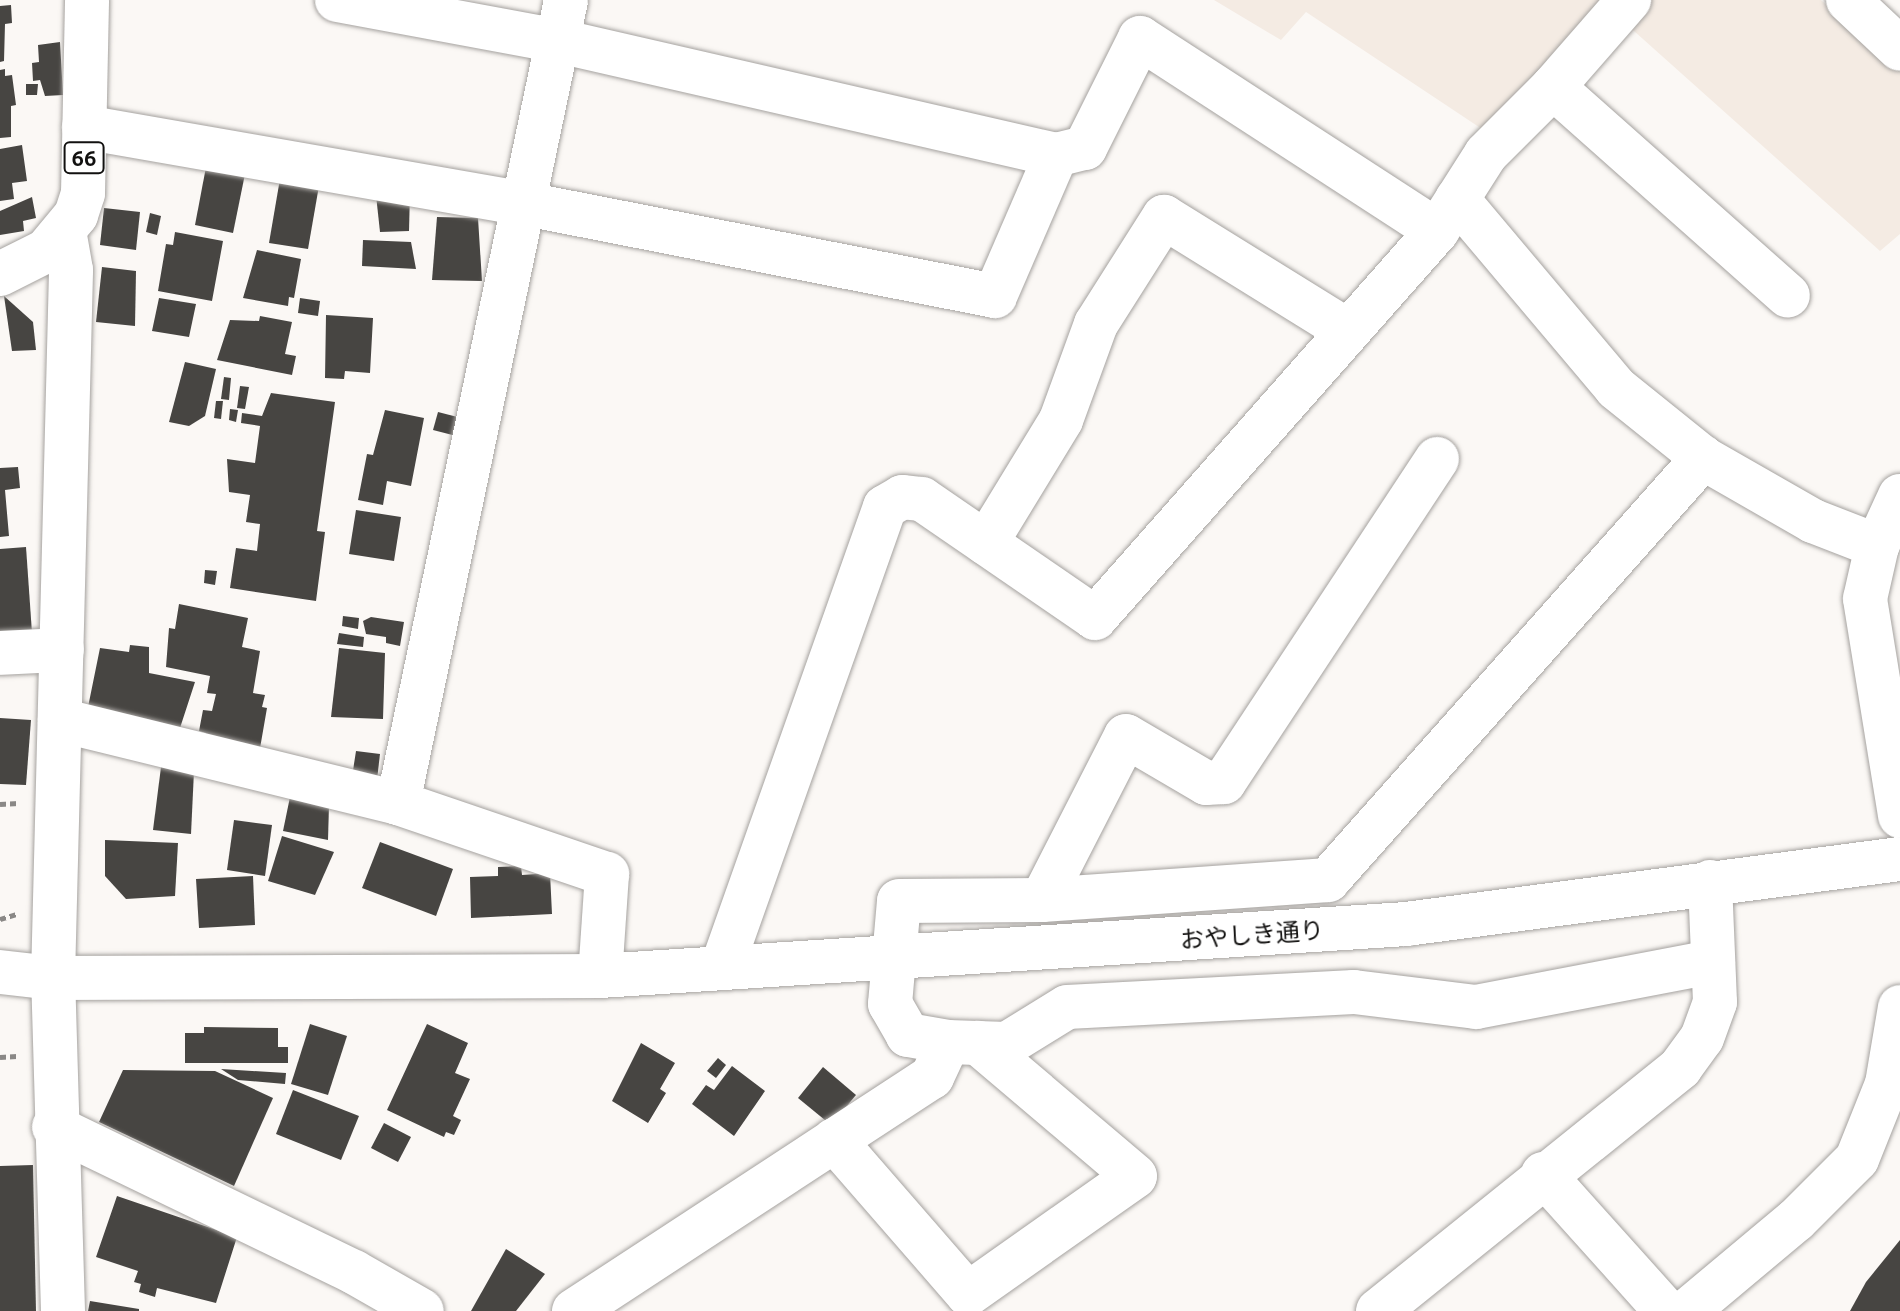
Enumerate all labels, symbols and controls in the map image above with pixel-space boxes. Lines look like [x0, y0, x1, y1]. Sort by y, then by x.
road number: 66 [62, 140, 106, 176]
street label: おやしき通り [1179, 916, 1325, 954]

